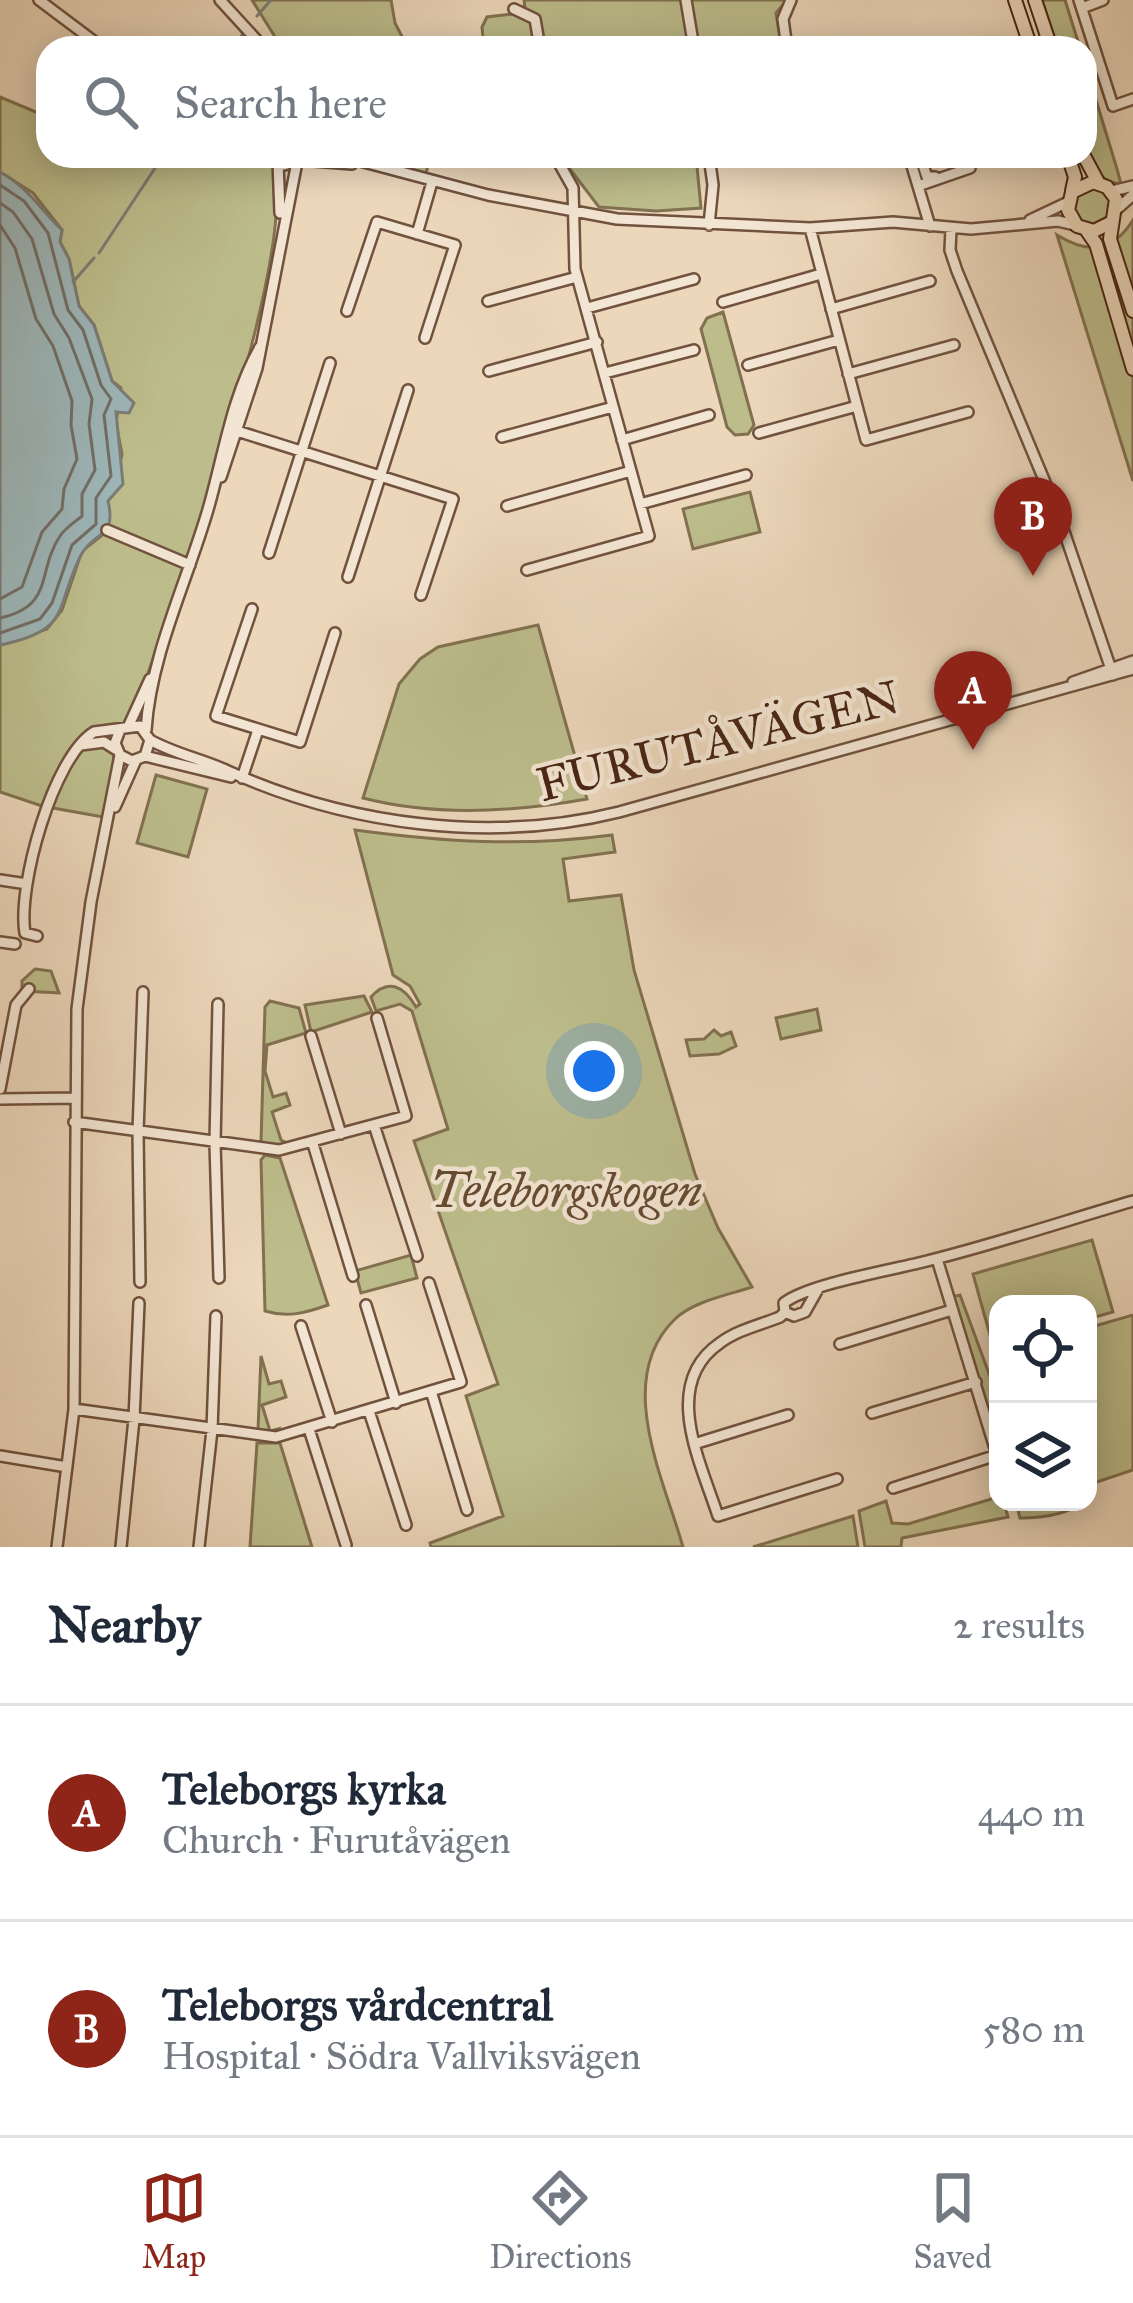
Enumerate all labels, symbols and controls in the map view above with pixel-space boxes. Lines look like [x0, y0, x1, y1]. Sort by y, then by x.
search box [36, 36, 1097, 168]
icon: search [78, 69, 144, 135]
text: Search here [174, 75, 387, 130]
pin: B [994, 477, 1072, 576]
pin: A [934, 651, 1012, 750]
street label: FURUTÅVÄGEN [531, 667, 906, 814]
your location [564, 1041, 624, 1101]
park label: Teleborgskogen [430, 1161, 702, 1220]
map controls [989, 1295, 1097, 1511]
button: locate [989, 1295, 1097, 1403]
button: layers [989, 1403, 1097, 1511]
text: Nearby [48, 1594, 200, 1656]
text: 2 results [953, 1601, 1085, 1649]
text: Teleborgs kyrka [162, 1761, 446, 1816]
text: A [74, 1789, 100, 1837]
text: 440 m [978, 1789, 1085, 1837]
text: Church · Furutåvägen [162, 1816, 511, 1864]
text: Teleborgs vårdcentral [162, 1977, 553, 2032]
text: B [74, 2005, 100, 2053]
text: 580 m [982, 2005, 1085, 2053]
text: Hospital · Södra Vallviksvägen [162, 2032, 641, 2080]
tab: Map [141, 2165, 207, 2277]
tab: Directions [489, 2165, 631, 2277]
tab: Saved [914, 2165, 992, 2277]

